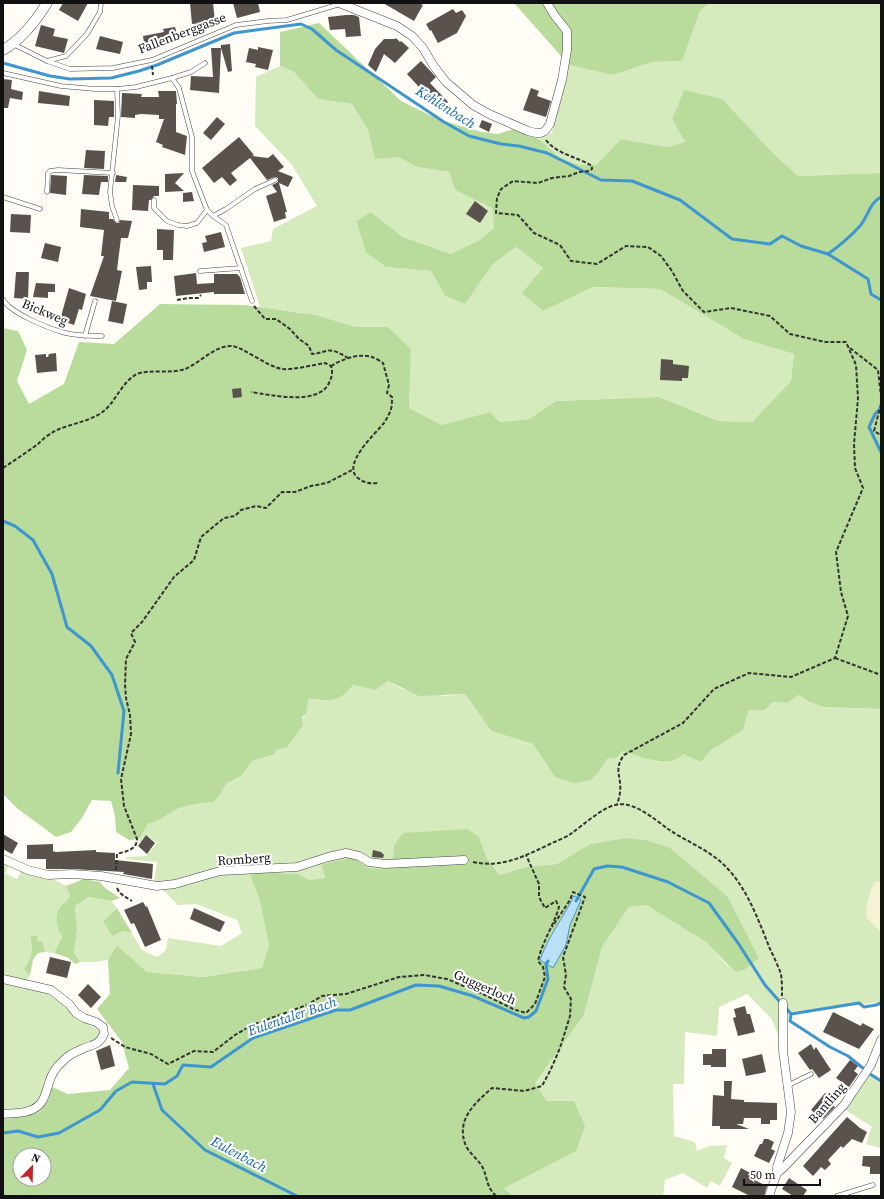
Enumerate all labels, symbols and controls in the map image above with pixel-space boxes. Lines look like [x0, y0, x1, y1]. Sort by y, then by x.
street label: Fallenberggasse [136, 8, 229, 58]
water label: Kehlenbach [411, 80, 480, 133]
street label: Bickweg [19, 295, 71, 329]
street label: Romberg [217, 849, 271, 869]
street label: Guggerloch [451, 966, 519, 1008]
water label: Eulentaler Bach [244, 991, 339, 1041]
street label: Bantling [804, 1079, 850, 1127]
water label: Eulenbach [207, 1130, 271, 1177]
north arrow [12, 1147, 52, 1187]
text: N [29, 1150, 42, 1167]
scale bar [744, 1161, 820, 1187]
text: 50 m [750, 1167, 776, 1183]

